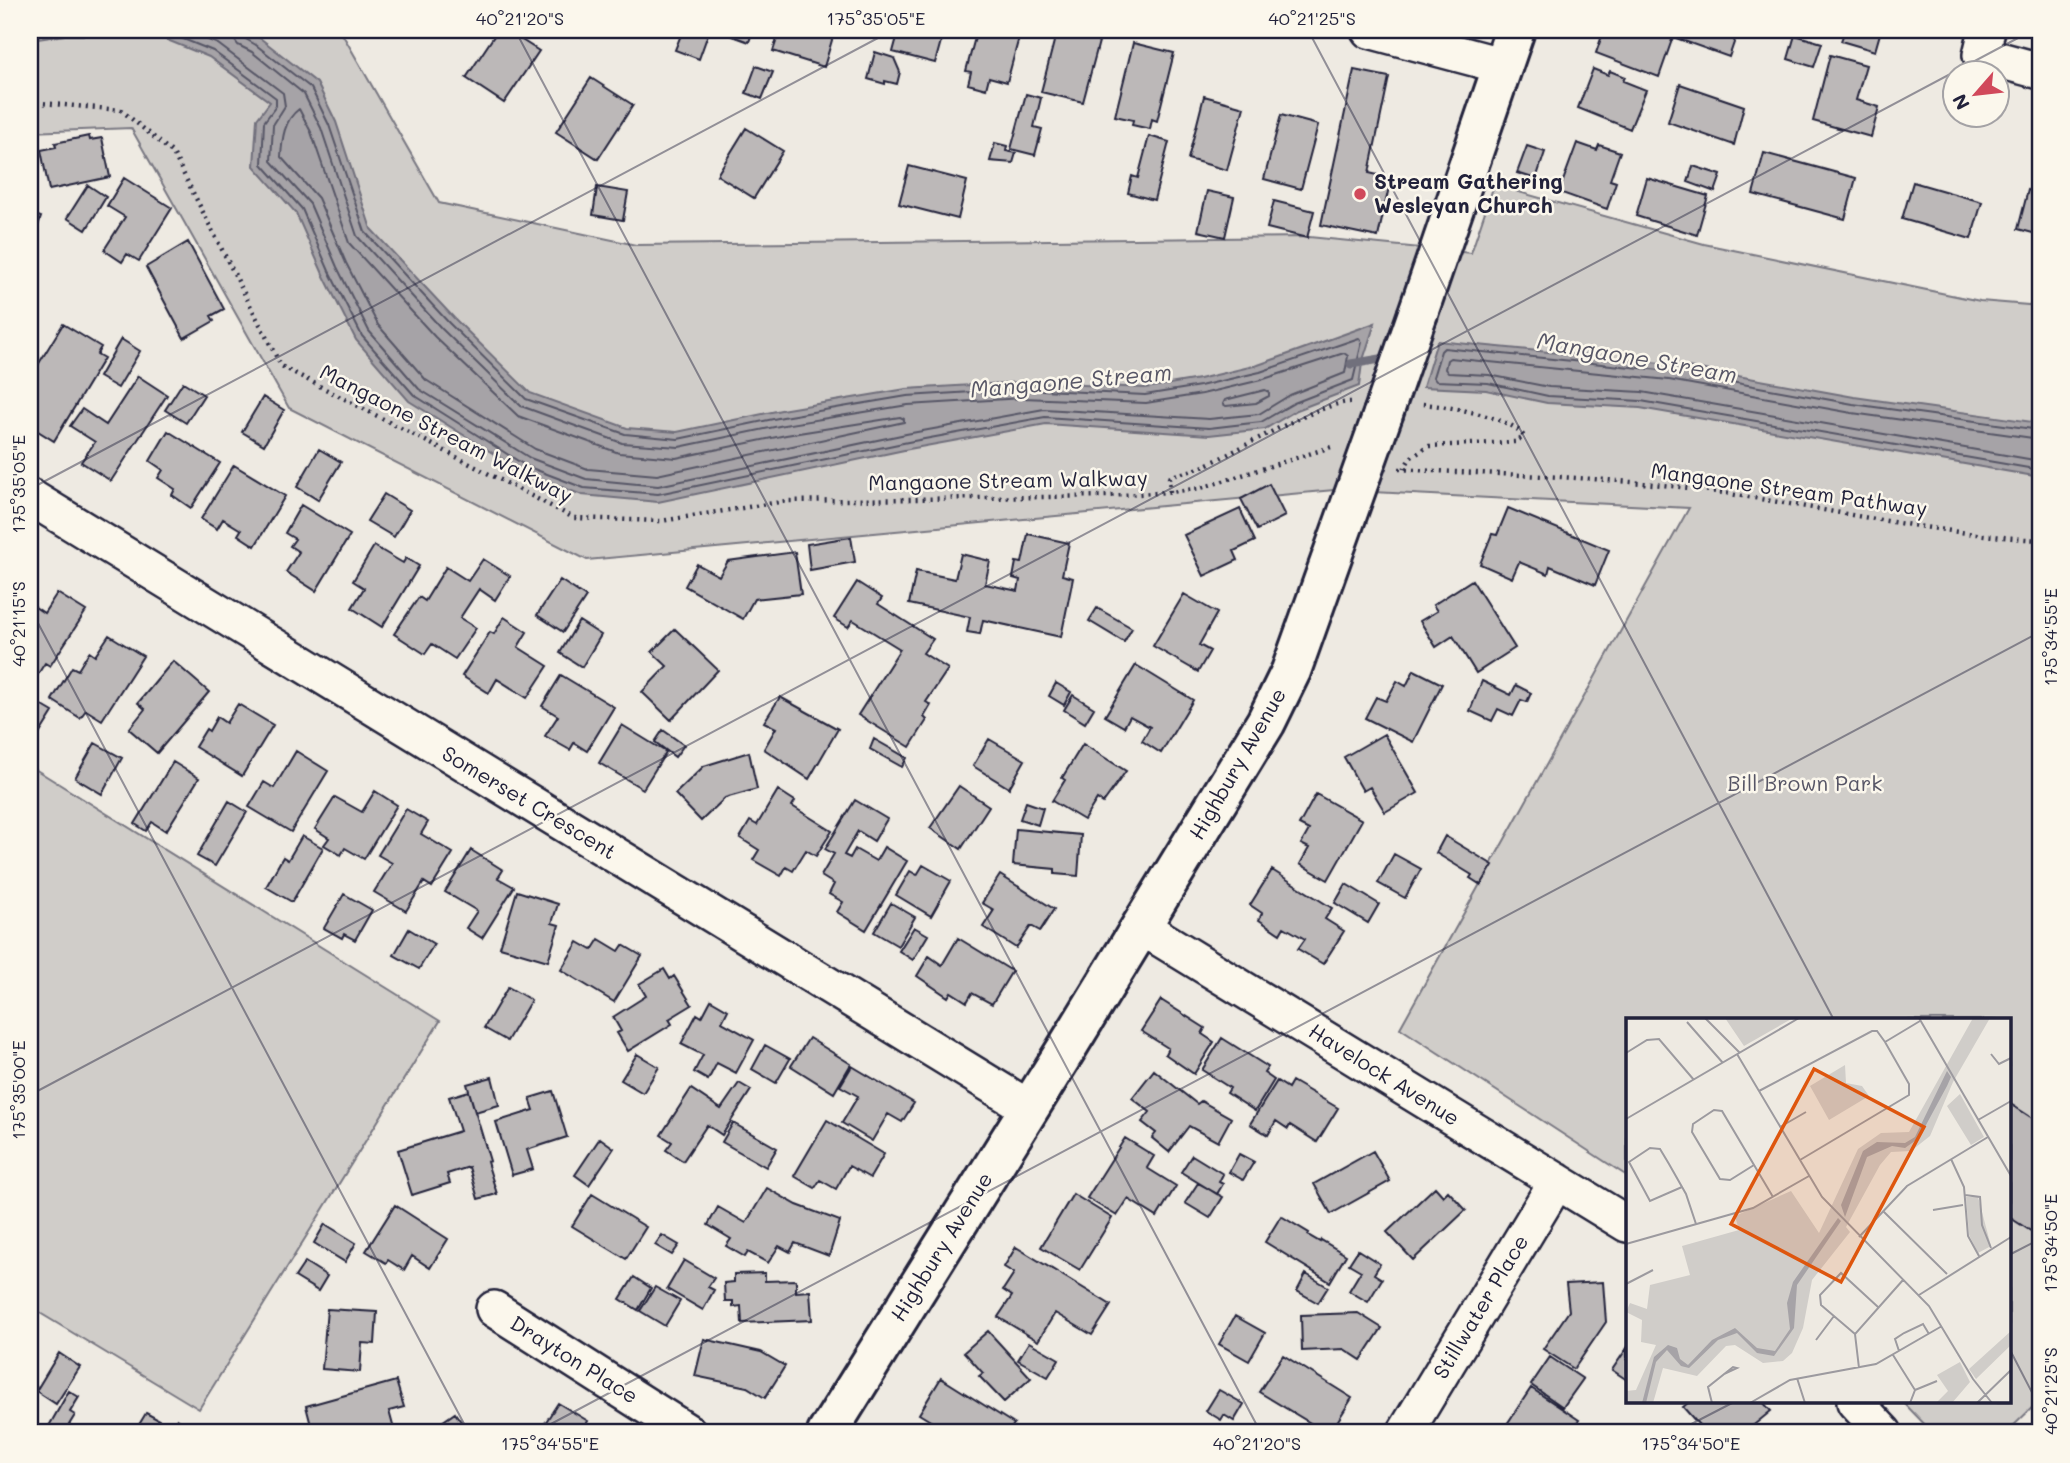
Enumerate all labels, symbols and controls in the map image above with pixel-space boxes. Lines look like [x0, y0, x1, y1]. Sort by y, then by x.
text: 40°21'20"S [476, 6, 564, 30]
text: 175°35'05"E [827, 6, 925, 30]
text: 40°21'25"S [1268, 6, 1356, 30]
north arrow [1940, 60, 2010, 130]
text: N [1946, 90, 1975, 114]
place label: Stream Gathering Wesleyan Church [1374, 167, 1563, 219]
marker: Stream Gathering Wesleyan Church [1352, 186, 1368, 202]
water label: Mangaone Stream [1535, 325, 1740, 389]
water label: Mangaone Stream [969, 356, 1173, 404]
street label: Mangaone Stream Walkway [316, 357, 578, 508]
text: 175°35'05"E [6, 435, 30, 533]
street label: Mangaone Stream Pathway [1649, 456, 1929, 521]
street label: Mangaone Stream Walkway [868, 464, 1148, 495]
text: 40°21'15"S [6, 581, 30, 667]
text: 175°34'55"E [2038, 588, 2062, 686]
street label: Highbury Avenue [1182, 682, 1291, 844]
street label: Somerset Crescent [438, 739, 622, 864]
park label: Bill Brown Park [1727, 769, 1883, 796]
street label: Havelock Avenue [1304, 1016, 1465, 1131]
inset map [1626, 1018, 2010, 1404]
text: 175°35'00"E [6, 1040, 30, 1140]
street label: Highbury Avenue [884, 1166, 998, 1326]
text: 175°34'50"E [2038, 1194, 2062, 1292]
street label: Stillwater Place [1426, 1229, 1533, 1383]
street label: Drayton Place [506, 1309, 644, 1409]
text: 40°21'25"S [2038, 1347, 2062, 1435]
text: 175°34'55"E [501, 1431, 599, 1455]
text: 40°21'20"S [1213, 1431, 1301, 1455]
text: 175°34'50"E [1642, 1431, 1740, 1455]

